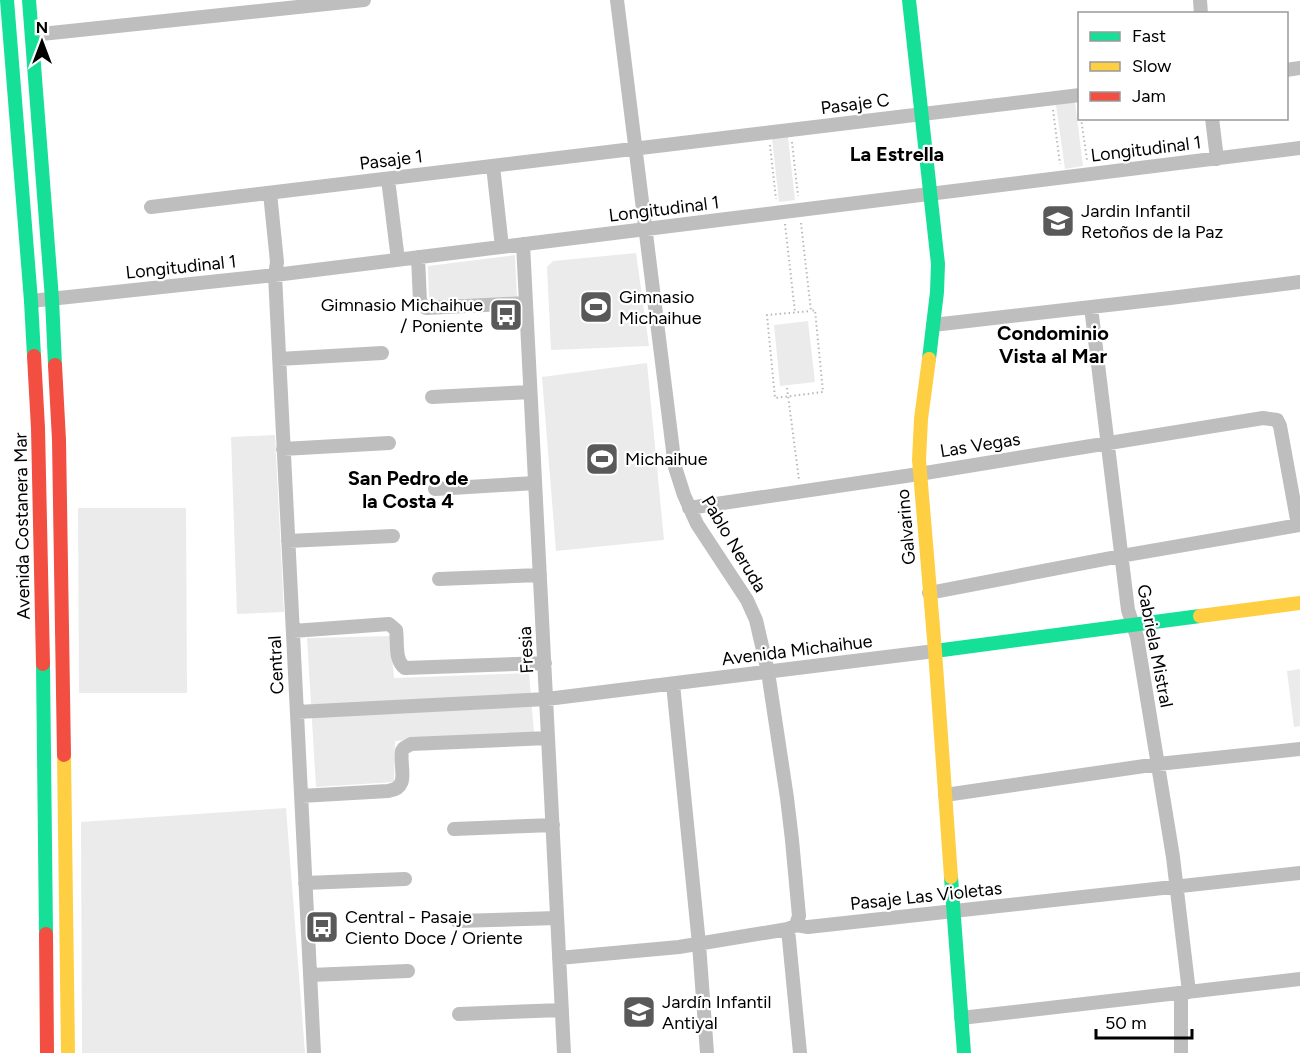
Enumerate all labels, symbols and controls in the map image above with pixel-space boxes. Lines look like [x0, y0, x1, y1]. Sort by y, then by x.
north arrow [12, 12, 72, 72]
legend [1078, 12, 1288, 120]
text: N [36, 18, 48, 37]
text: Fast [1132, 25, 1166, 47]
text: Slow [1132, 55, 1171, 77]
text: Jam [1132, 85, 1166, 107]
street label: Pasaje C [819, 89, 891, 119]
street label: Longitudinal 1 [1089, 131, 1203, 167]
district label: La Estrella [850, 142, 944, 166]
street label: Pasaje 1 [358, 145, 424, 175]
street label: Longitudinal 1 [607, 191, 721, 227]
place label: Jardin Infantil Retoños de la Paz [1081, 200, 1223, 243]
school or university icon: Jardin Infantil Retoños de la Paz [1040, 203, 1076, 239]
street label: Longitudinal 1 [125, 250, 237, 284]
place label: Gimnasio Michaihue [619, 286, 702, 329]
sports icon: Gimnasio Michaihue [578, 289, 614, 325]
place label: Gimnasio Michaihue / Poniente [321, 294, 483, 337]
bus stop icon: Gimnasio Michaihue / Poniente [488, 297, 524, 333]
district label: Condominio Vista al Mar [997, 321, 1109, 368]
street label: Las Vegas [938, 428, 1022, 462]
street label: Avenida Costanera Mar [9, 432, 35, 620]
sports icon: Michaihue [584, 441, 620, 477]
place label: Michaihue [625, 448, 708, 470]
district label: San Pedro de la Costa 4 [348, 466, 468, 513]
street label: Galvarino [892, 488, 920, 566]
street label: Pablo Neruda [697, 492, 771, 596]
street label: Gabriela Mistral [1132, 583, 1178, 709]
street label: Fresia [514, 626, 538, 674]
street label: Avenida Michaihue [720, 630, 874, 670]
street label: Central [263, 635, 289, 695]
street label: Pasaje Las Violetas [849, 877, 1003, 915]
place label: Central - Pasaje Ciento Doce / Oriente [345, 906, 523, 949]
bus stop icon: Central - Pasaje Ciento Doce / Oriente [304, 909, 340, 945]
place label: Jardín Infantil Antiyal [662, 991, 771, 1034]
school or university icon: Jardín Infantil Antiyal [621, 994, 657, 1030]
scale bar [1096, 1002, 1192, 1040]
text: 50 m [1105, 1012, 1147, 1034]

